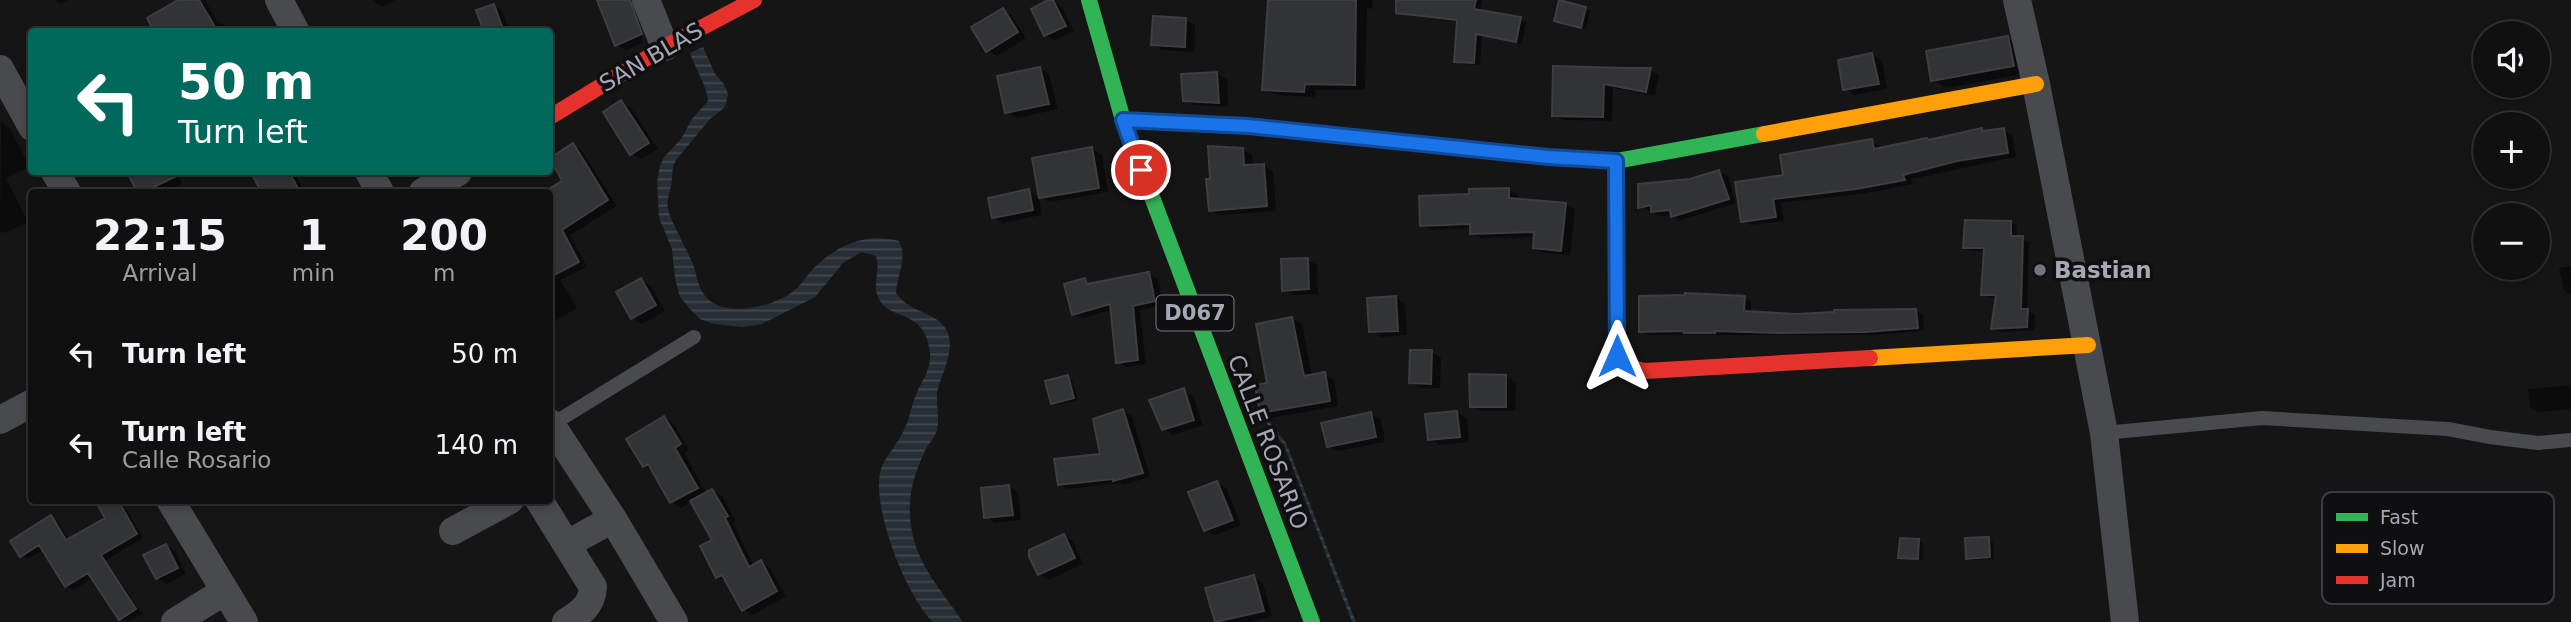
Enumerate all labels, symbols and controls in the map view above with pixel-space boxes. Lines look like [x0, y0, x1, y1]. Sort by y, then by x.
street label: SAN BLAS [595, 17, 707, 97]
map controls [2473, 21, 2550, 280]
button: sound [2473, 21, 2550, 98]
text: 50 m [178, 54, 314, 111]
icon: left [63, 56, 154, 147]
button: + [2473, 112, 2550, 189]
text: Turn left [178, 113, 308, 151]
pin [1111, 140, 1171, 200]
icon: arrive [1122, 151, 1160, 189]
button: − [2473, 203, 2550, 280]
text: 22:15 [93, 211, 227, 260]
text: 1 [299, 211, 328, 260]
text: 200 [400, 211, 488, 260]
place label: Bastian [2054, 257, 2152, 283]
text: Arrival [123, 260, 197, 286]
text: min [292, 260, 335, 286]
text: m [433, 260, 455, 286]
marker: Bastian [2032, 262, 2048, 278]
road number: D067 [1156, 296, 1234, 330]
position arrow [1580, 319, 1654, 393]
icon: left [63, 335, 101, 373]
text: Turn left [122, 339, 246, 369]
text: 50 m [451, 339, 518, 369]
street label: CALLE ROSARIO [1223, 351, 1313, 533]
text: Turn left [122, 417, 246, 447]
icon: left [63, 426, 101, 464]
text: 140 m [435, 430, 518, 460]
text: Calle Rosario [122, 447, 271, 473]
legend [2322, 492, 2554, 604]
text: Fast [2380, 506, 2418, 528]
text: Slow [2380, 537, 2425, 559]
text: Jam [2379, 569, 2416, 591]

